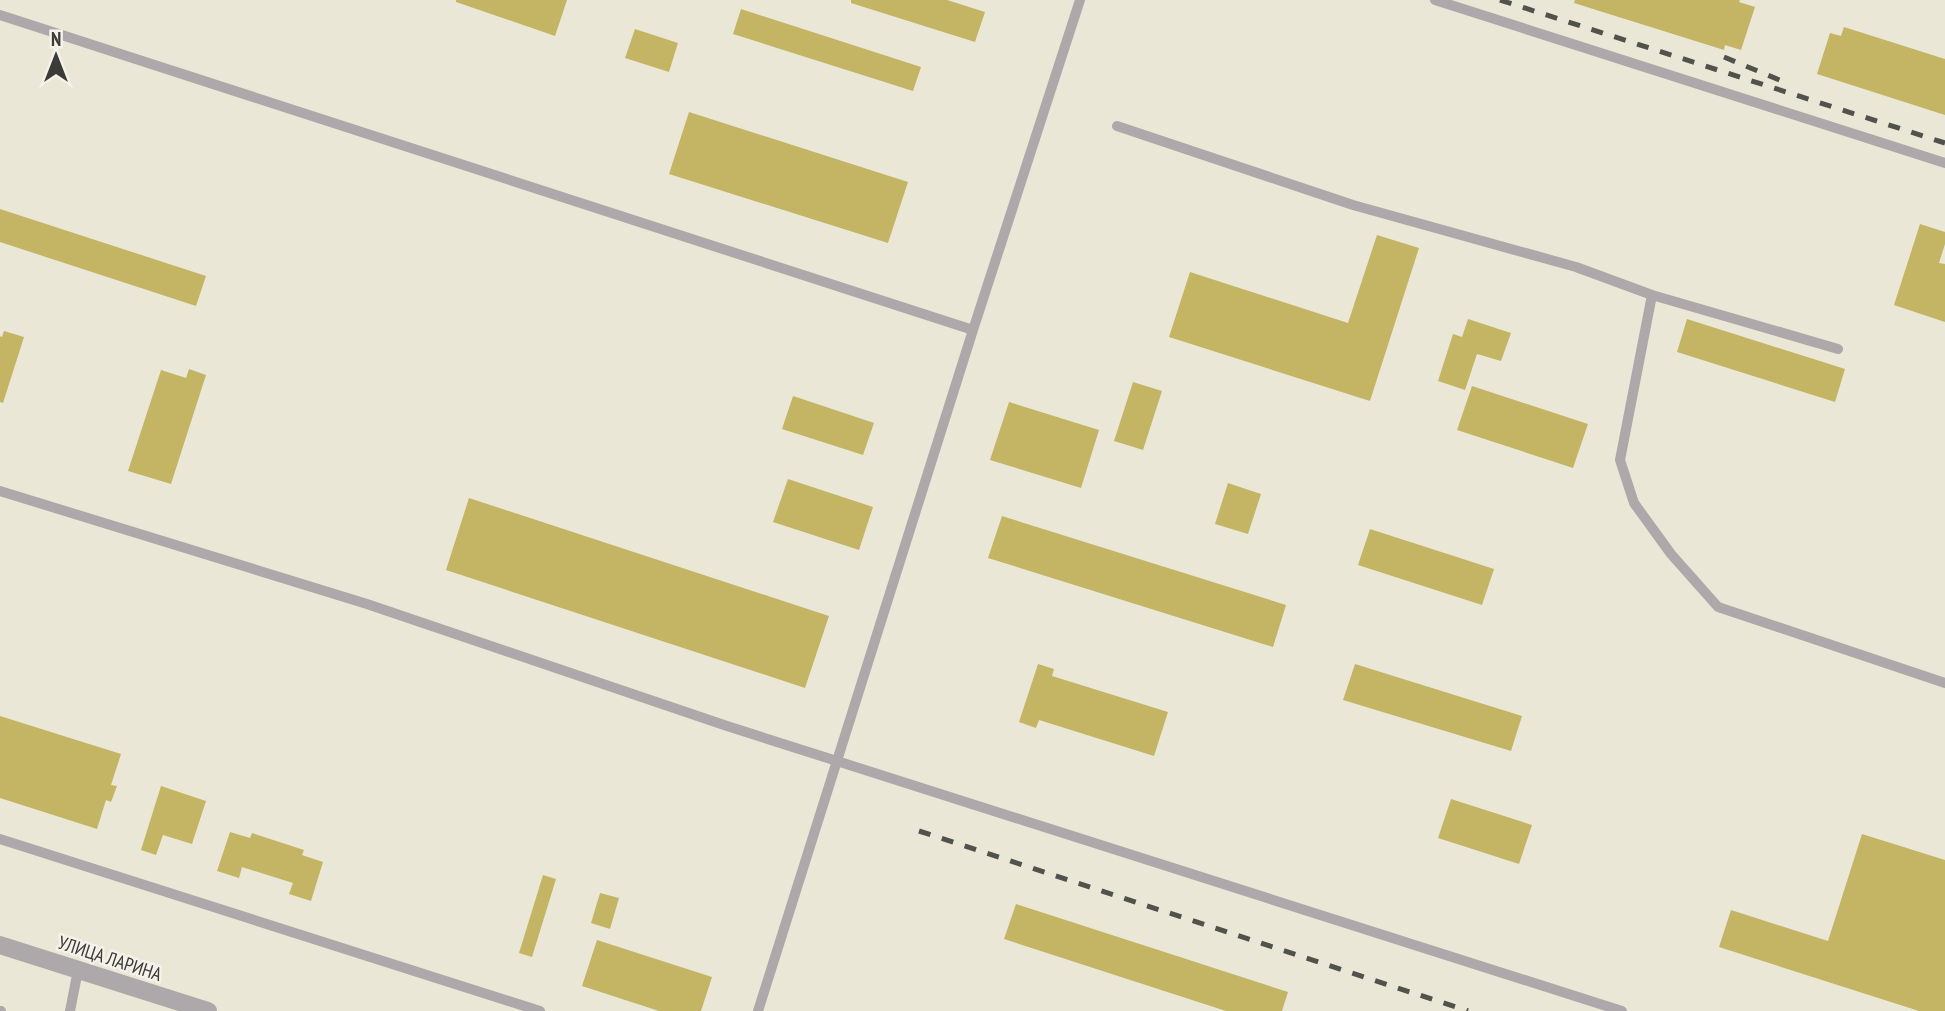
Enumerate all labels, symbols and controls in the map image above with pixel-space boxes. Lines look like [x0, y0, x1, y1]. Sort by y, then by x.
north arrow [21, 21, 91, 91]
text: N [51, 27, 61, 51]
street label: УЛИЦА ЛАРИНА [55, 930, 165, 986]

